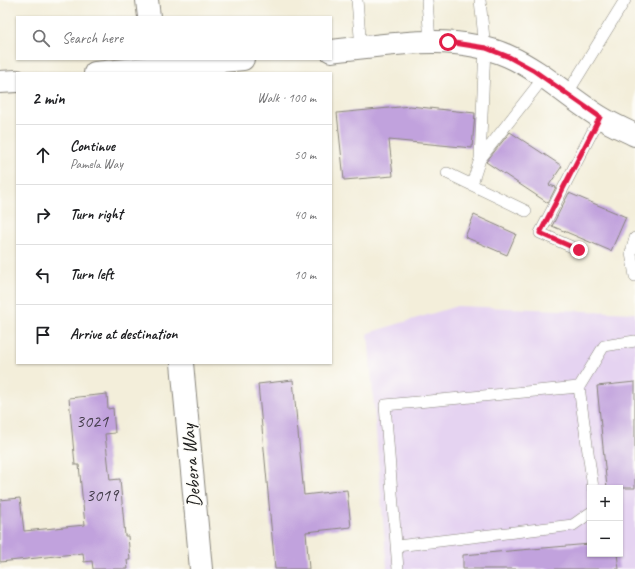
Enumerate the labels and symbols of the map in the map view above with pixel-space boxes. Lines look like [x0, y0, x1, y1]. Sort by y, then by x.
route start [439, 33, 457, 51]
route end [570, 241, 588, 259]
house number: 3021 [76, 410, 109, 432]
street label: Debera Way [175, 421, 207, 509]
house number: 3019 [86, 484, 120, 506]

